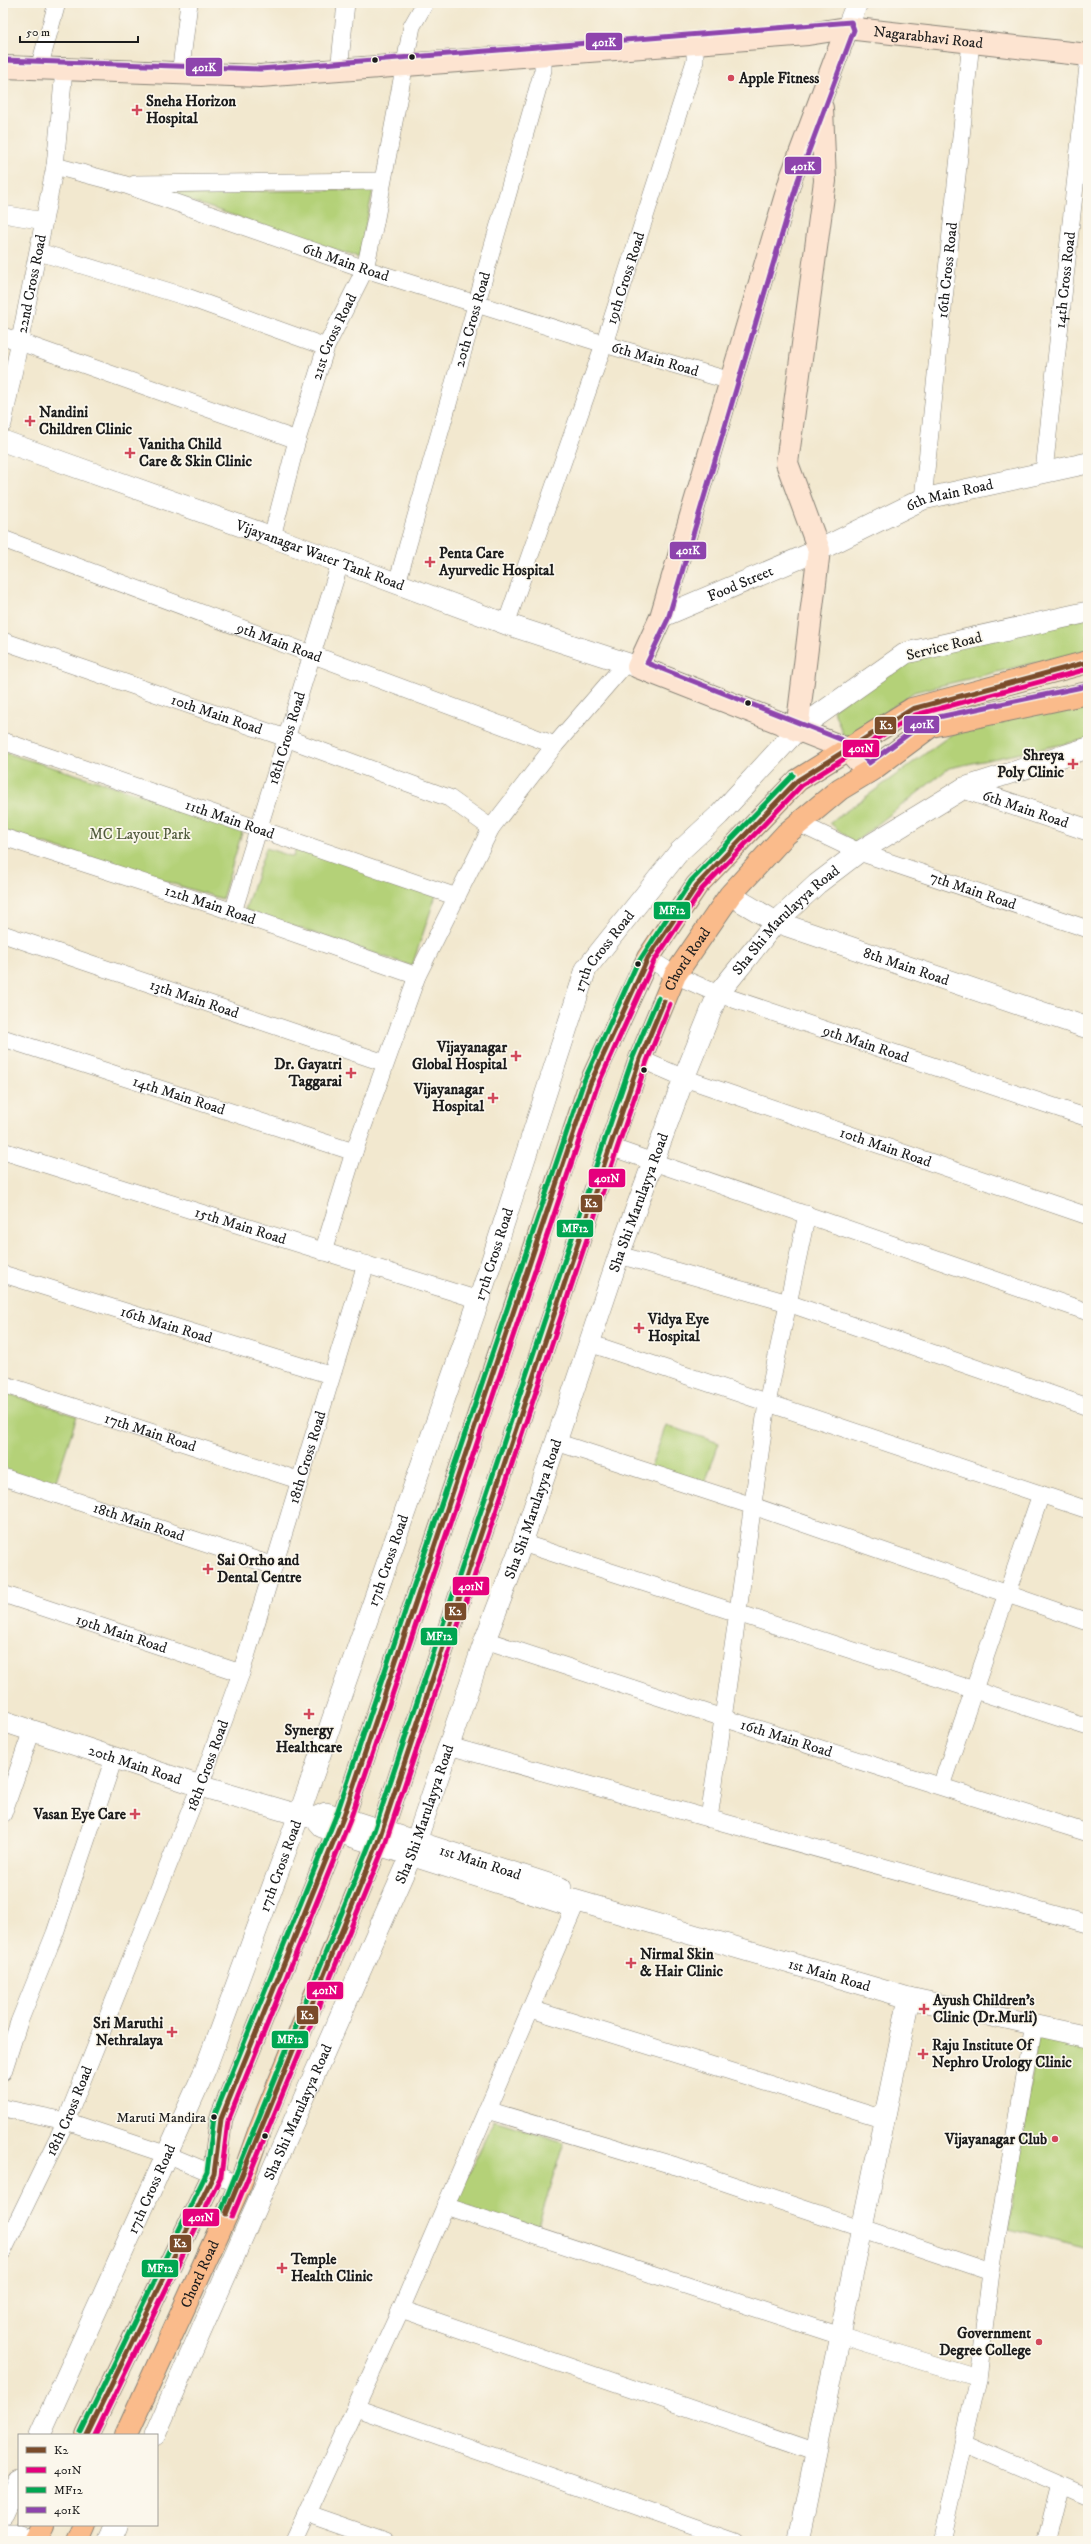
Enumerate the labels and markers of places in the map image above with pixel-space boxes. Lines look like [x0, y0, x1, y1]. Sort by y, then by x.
unlabelled marker [407, 52, 417, 62]
unlabelled marker [370, 55, 380, 65]
place label: Apple Fitness [738, 69, 819, 88]
marker: Apple Fitness [726, 73, 736, 83]
place label: Sneha Horizon Hospital [146, 92, 236, 128]
marker: Sneha Horizon Hospital [131, 104, 143, 116]
place label: Nandini Children Clinic [39, 403, 133, 439]
marker: Nandini Children Clinic [24, 415, 36, 427]
place label: Vanitha Child Care & Skin Clinic [138, 435, 252, 471]
marker: Vanitha Child Care & Skin Clinic [124, 447, 136, 459]
place label: Penta Care Ayurvedic Hospital [438, 544, 554, 580]
marker: Penta Care Ayurvedic Hospital [424, 556, 436, 568]
unlabelled marker [743, 698, 753, 708]
place label: Shreya Poly Clinic [997, 746, 1065, 782]
marker: Shreya Poly Clinic [1067, 758, 1079, 770]
unlabelled marker [633, 959, 643, 969]
place label: Vijayanagar Global Hospital [412, 1038, 507, 1074]
marker: Vijayanagar Global Hospital [510, 1050, 522, 1062]
place label: Dr. Gayatri Taggarai [274, 1055, 342, 1091]
unlabelled marker [639, 1065, 649, 1075]
marker: Dr. Gayatri Taggarai [345, 1067, 357, 1079]
place label: Vijayanagar Hospital [413, 1080, 484, 1116]
marker: Vijayanagar Hospital [487, 1092, 499, 1104]
place label: Vidya Eye Hospital [647, 1310, 710, 1346]
marker: Vidya Eye Hospital [633, 1322, 645, 1334]
place label: Sai Ortho and Dental Centre [217, 1551, 302, 1587]
marker: Sai Ortho and Dental Centre [202, 1563, 214, 1575]
marker: Synergy Healthcare [303, 1708, 315, 1720]
place label: Synergy Healthcare [276, 1721, 343, 1757]
place label: Vasan Eye Care [33, 1805, 127, 1824]
marker: Vasan Eye Care [129, 1808, 141, 1820]
place label: Nirmal Skin & Hair Clinic [640, 1945, 723, 1981]
marker: Nirmal Skin & Hair Clinic [625, 1957, 637, 1969]
place label: Ayush Children's Clinic (Dr.Murli) [932, 1991, 1037, 2027]
marker: Ayush Children's Clinic (Dr.Murli) [918, 2003, 930, 2015]
place label: Sri Maruthi Nethralaya [93, 2014, 164, 2050]
marker: Sri Maruthi Nethralaya [166, 2026, 178, 2038]
place label: Raju Institute Of Nephro Urology Clinic [932, 2036, 1072, 2072]
marker: Raju Institute Of Nephro Urology Clinic [917, 2048, 929, 2060]
place label: Maruti Mandira [116, 2109, 206, 2127]
marker: Maruti Mandira [209, 2112, 219, 2122]
place label: Vijayanagar Club [944, 2130, 1047, 2149]
unlabelled marker [260, 2131, 270, 2141]
marker: Vijayanagar Club [1050, 2134, 1060, 2144]
place label: Temple Health Clinic [290, 2250, 373, 2286]
marker: Temple Health Clinic [276, 2262, 288, 2274]
place label: Government Degree College [939, 2324, 1032, 2360]
marker: Government Degree College [1034, 2337, 1044, 2347]

